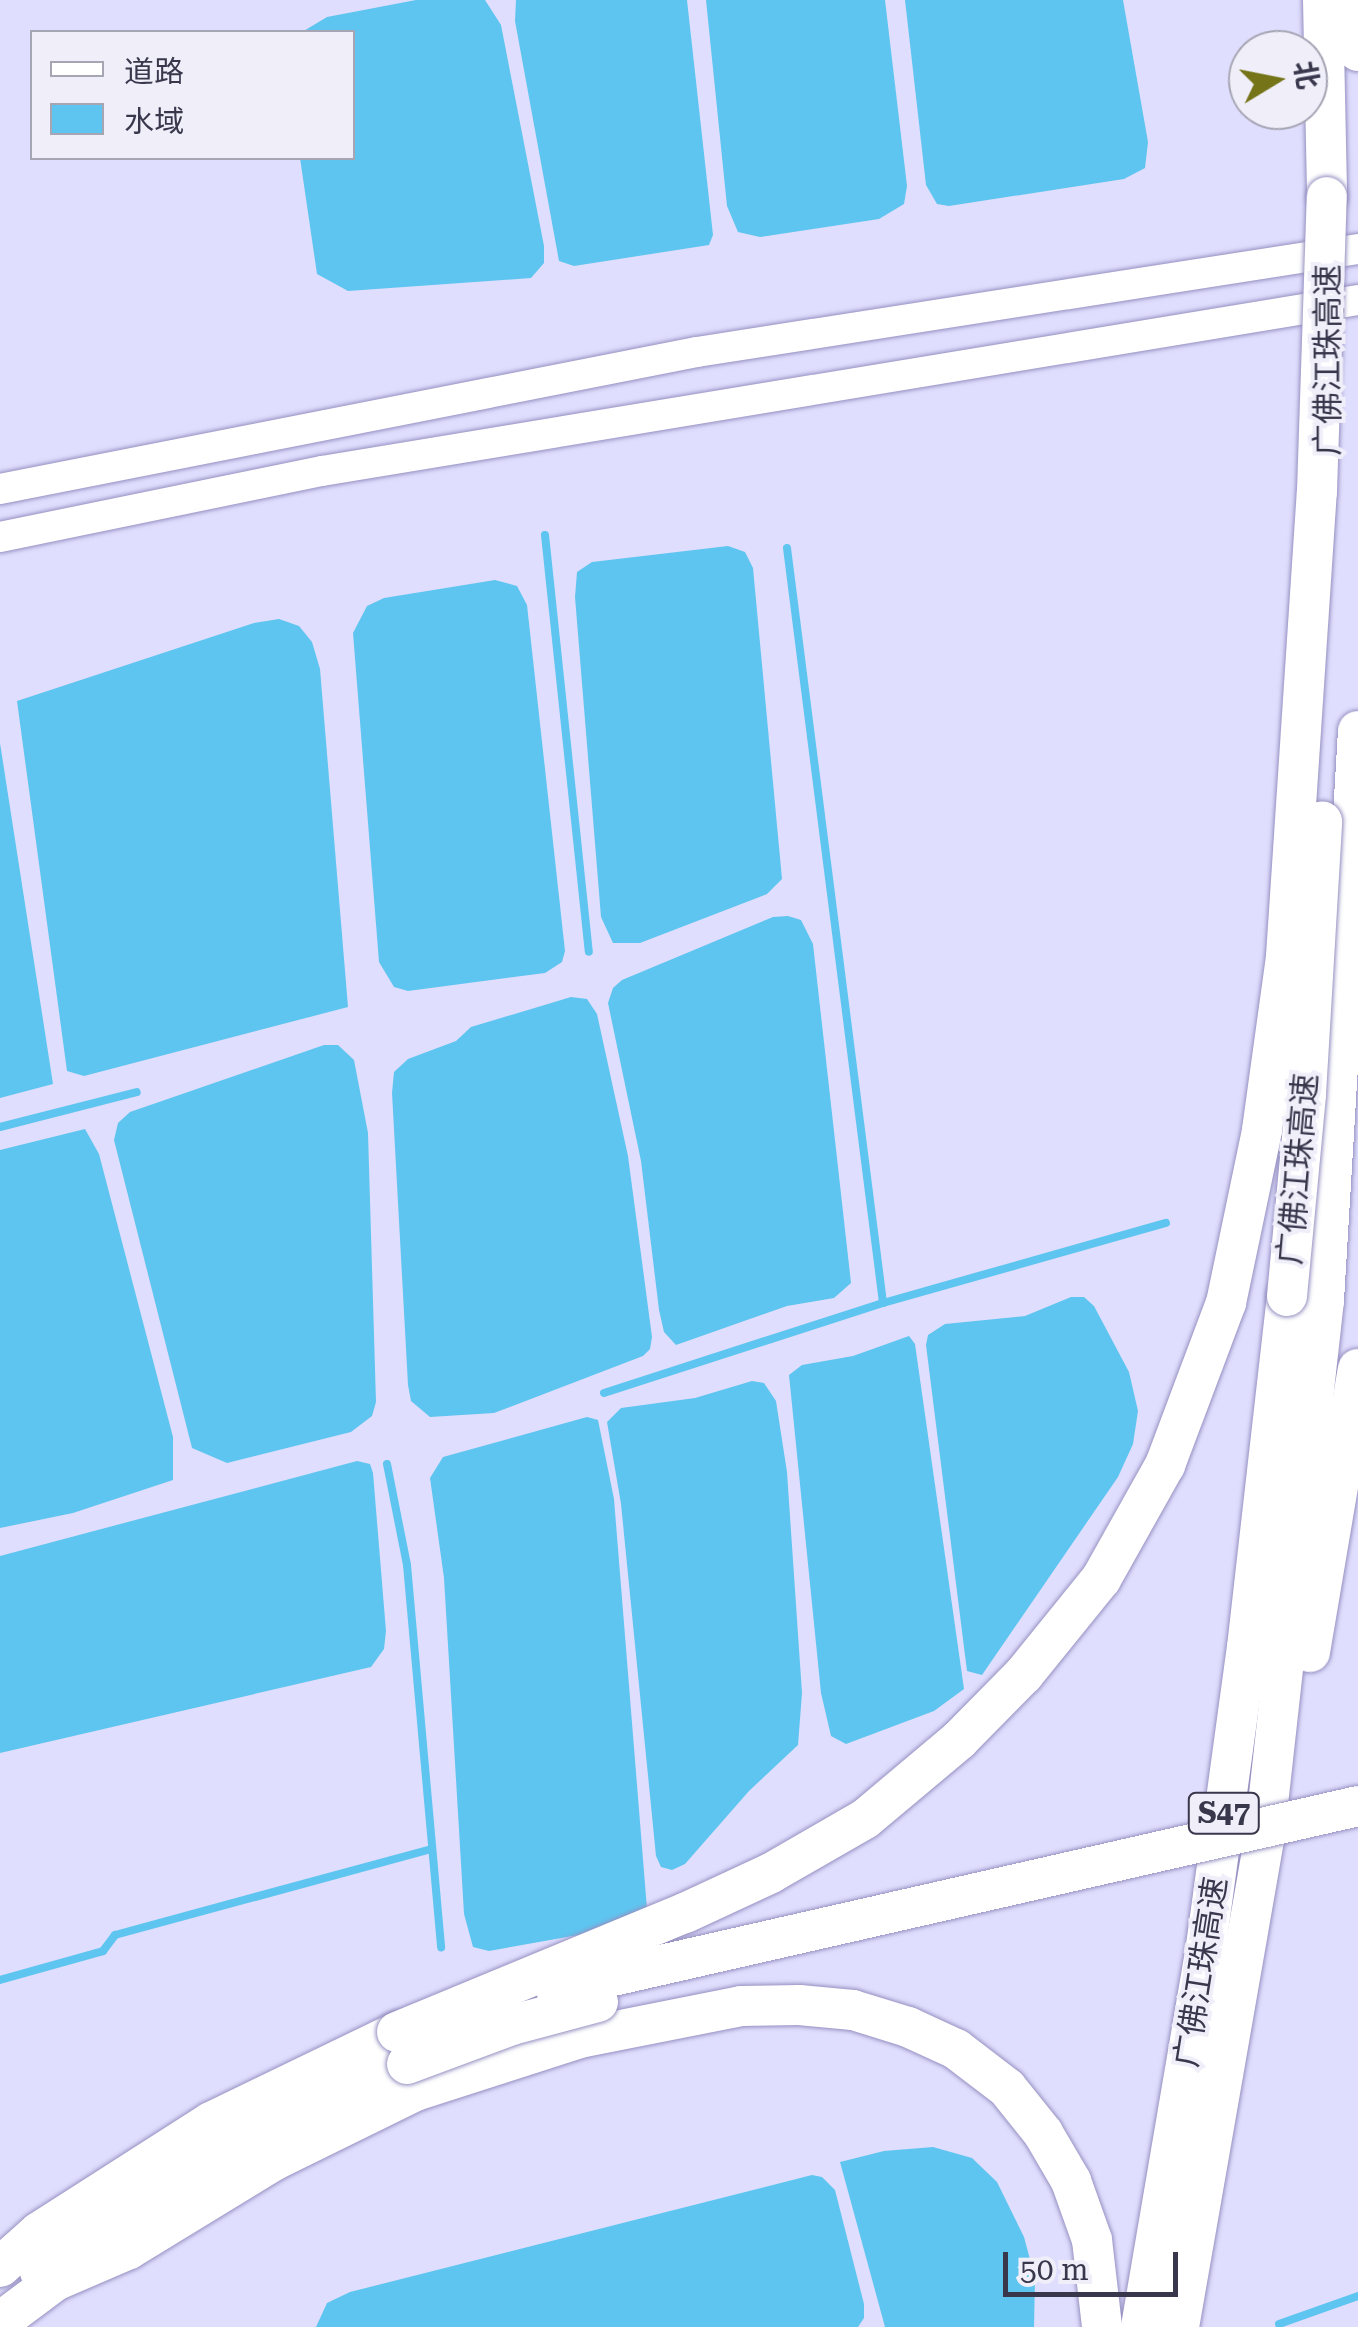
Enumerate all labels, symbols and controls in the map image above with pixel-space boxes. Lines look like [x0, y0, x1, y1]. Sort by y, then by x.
legend [30, 30, 355, 160]
north arrow [1228, 30, 1328, 130]
text: 道路 [124, 54, 184, 89]
text: 北 [1287, 58, 1325, 92]
text: 水域 [124, 104, 184, 139]
street label: 广佛江珠高速 [1309, 264, 1347, 456]
street label: 广佛江珠高速 [1271, 1072, 1325, 1266]
road number: S47 [1186, 1788, 1262, 1838]
street label: 广佛江珠高速 [1167, 1874, 1235, 2070]
scale bar [1008, 2232, 1183, 2294]
text: 50 m [1020, 2252, 1089, 2287]

